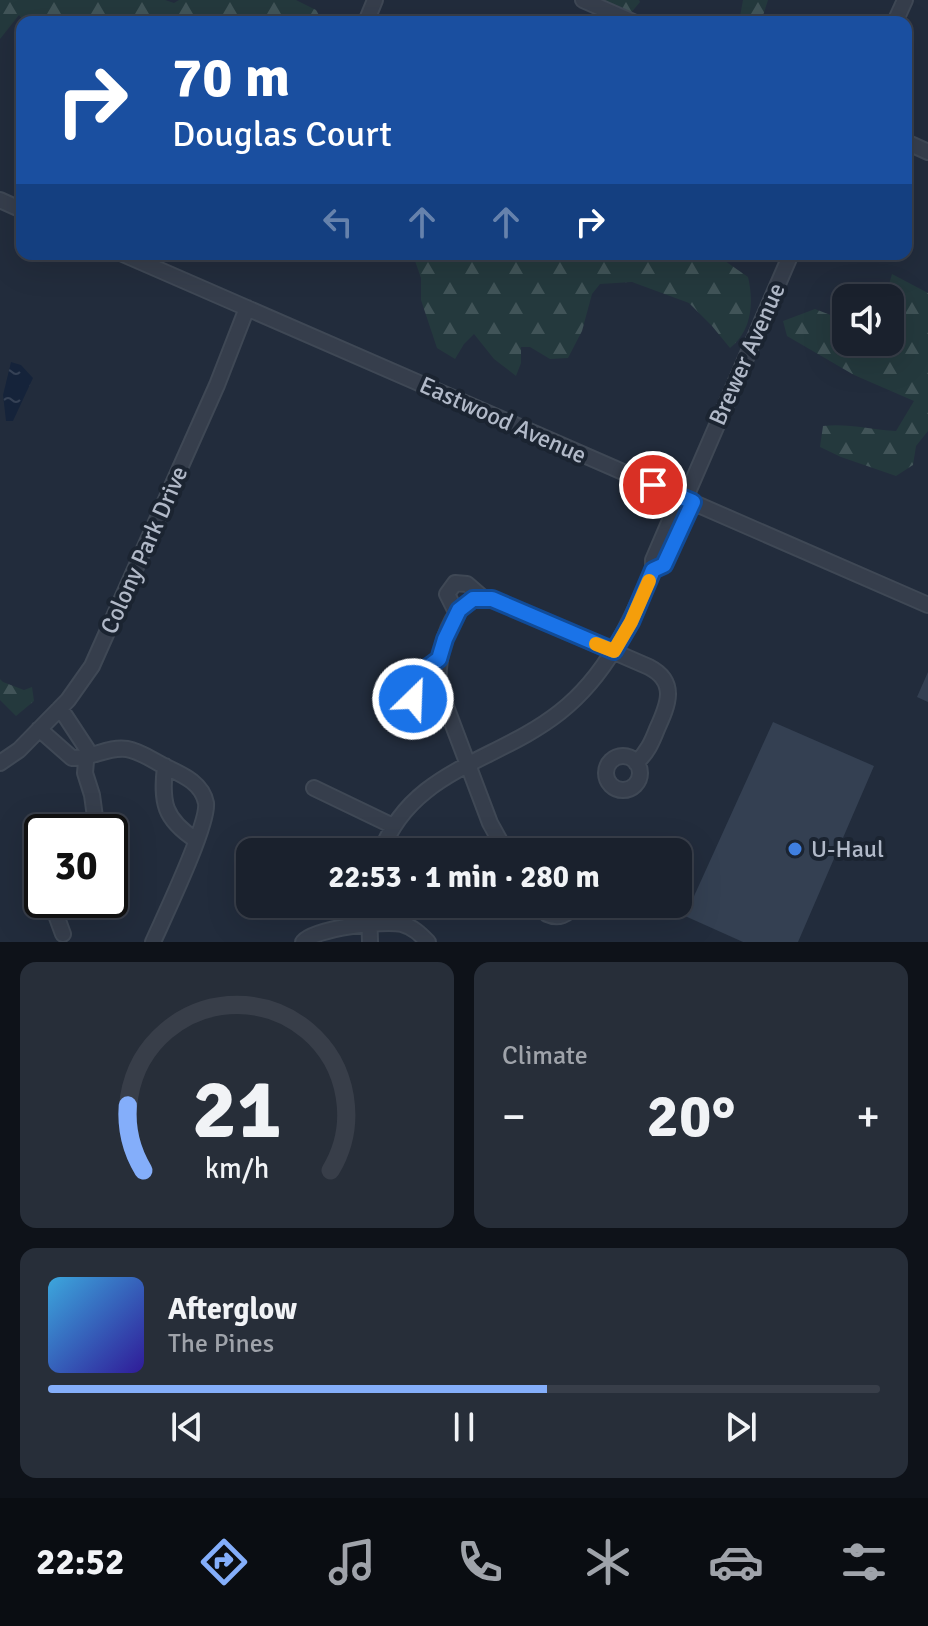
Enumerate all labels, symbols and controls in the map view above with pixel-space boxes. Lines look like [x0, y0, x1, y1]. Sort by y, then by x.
text: 70 m [172, 43, 290, 112]
icon: right [40, 48, 144, 152]
text: Douglas Court [172, 112, 392, 157]
icon: left [316, 200, 360, 244]
icon: ahead [400, 200, 444, 244]
icon: ahead [484, 200, 528, 244]
icon: right [568, 200, 612, 244]
street label: Brewer Avenue [702, 278, 792, 430]
map controls [832, 284, 904, 356]
button: sound [832, 284, 904, 356]
street label: Eastwood Avenue [415, 370, 591, 470]
pin [619, 451, 687, 519]
street label: Colony Park Drive [94, 462, 194, 638]
icon: arrive [631, 463, 675, 507]
position arrow [371, 657, 455, 741]
speed limit sign: 30 [24, 814, 128, 918]
place label: U-Haul [811, 834, 884, 864]
marker: U-Haul [786, 840, 804, 858]
text: 22:53 · 1 min · 280 m [328, 859, 600, 896]
text: Climate [502, 1040, 588, 1072]
text: 21 [192, 1059, 282, 1161]
text: 20° [647, 1080, 735, 1154]
text: − [502, 1090, 526, 1144]
text: + [856, 1090, 880, 1144]
text: km/h [205, 1151, 269, 1186]
text: Afterglow [168, 1291, 297, 1328]
text: The Pines [168, 1328, 274, 1360]
icon: previous [165, 1405, 209, 1449]
icon: pause [442, 1405, 486, 1449]
icon: next [719, 1405, 763, 1449]
icon: directions [196, 1534, 252, 1590]
icon: music [324, 1534, 380, 1590]
icon: phone [452, 1534, 508, 1590]
icon: climate [580, 1534, 636, 1590]
icon: car [708, 1534, 764, 1590]
icon: filters [836, 1534, 892, 1590]
text: 22:52 [36, 1540, 124, 1585]

